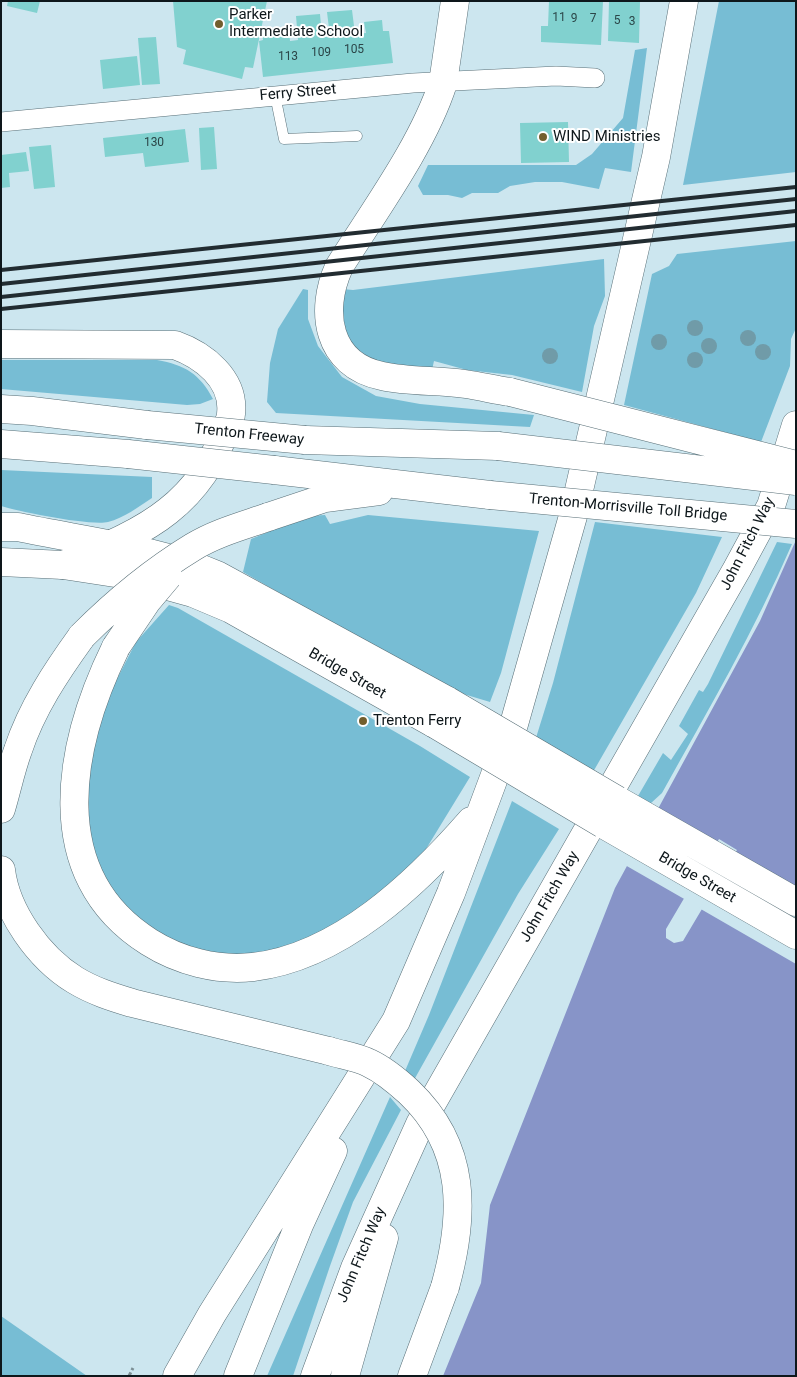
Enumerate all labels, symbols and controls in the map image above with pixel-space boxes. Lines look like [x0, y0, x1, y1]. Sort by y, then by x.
place label: Parker Intermediate School [229, 6, 363, 41]
house number: 11 [552, 11, 566, 25]
house number: 9 [571, 12, 577, 26]
house number: 7 [590, 12, 596, 26]
house number: 5 [614, 14, 620, 28]
house number: 3 [629, 15, 635, 29]
marker: Parker Intermediate School [213, 18, 225, 30]
house number: 105 [344, 43, 364, 57]
house number: 109 [311, 46, 331, 60]
house number: 113 [278, 50, 298, 64]
street label: Ferry Street [259, 81, 337, 105]
place label: WIND Ministries [553, 128, 660, 146]
marker: WIND Ministries [537, 131, 549, 143]
house number: 130 [144, 136, 164, 150]
street label: Trenton Freeway [193, 420, 305, 450]
street label: Trenton-Morrisville Toll Bridge [528, 490, 728, 526]
street label: John Fitch Way [717, 494, 779, 594]
street label: Bridge Street [305, 645, 389, 703]
place label: Trenton Ferry [373, 712, 461, 730]
marker: Trenton Ferry [357, 715, 369, 727]
street label: John Fitch Way [517, 848, 583, 946]
street label: Bridge Street [655, 849, 739, 907]
street label: John Fitch Way [334, 1205, 390, 1305]

